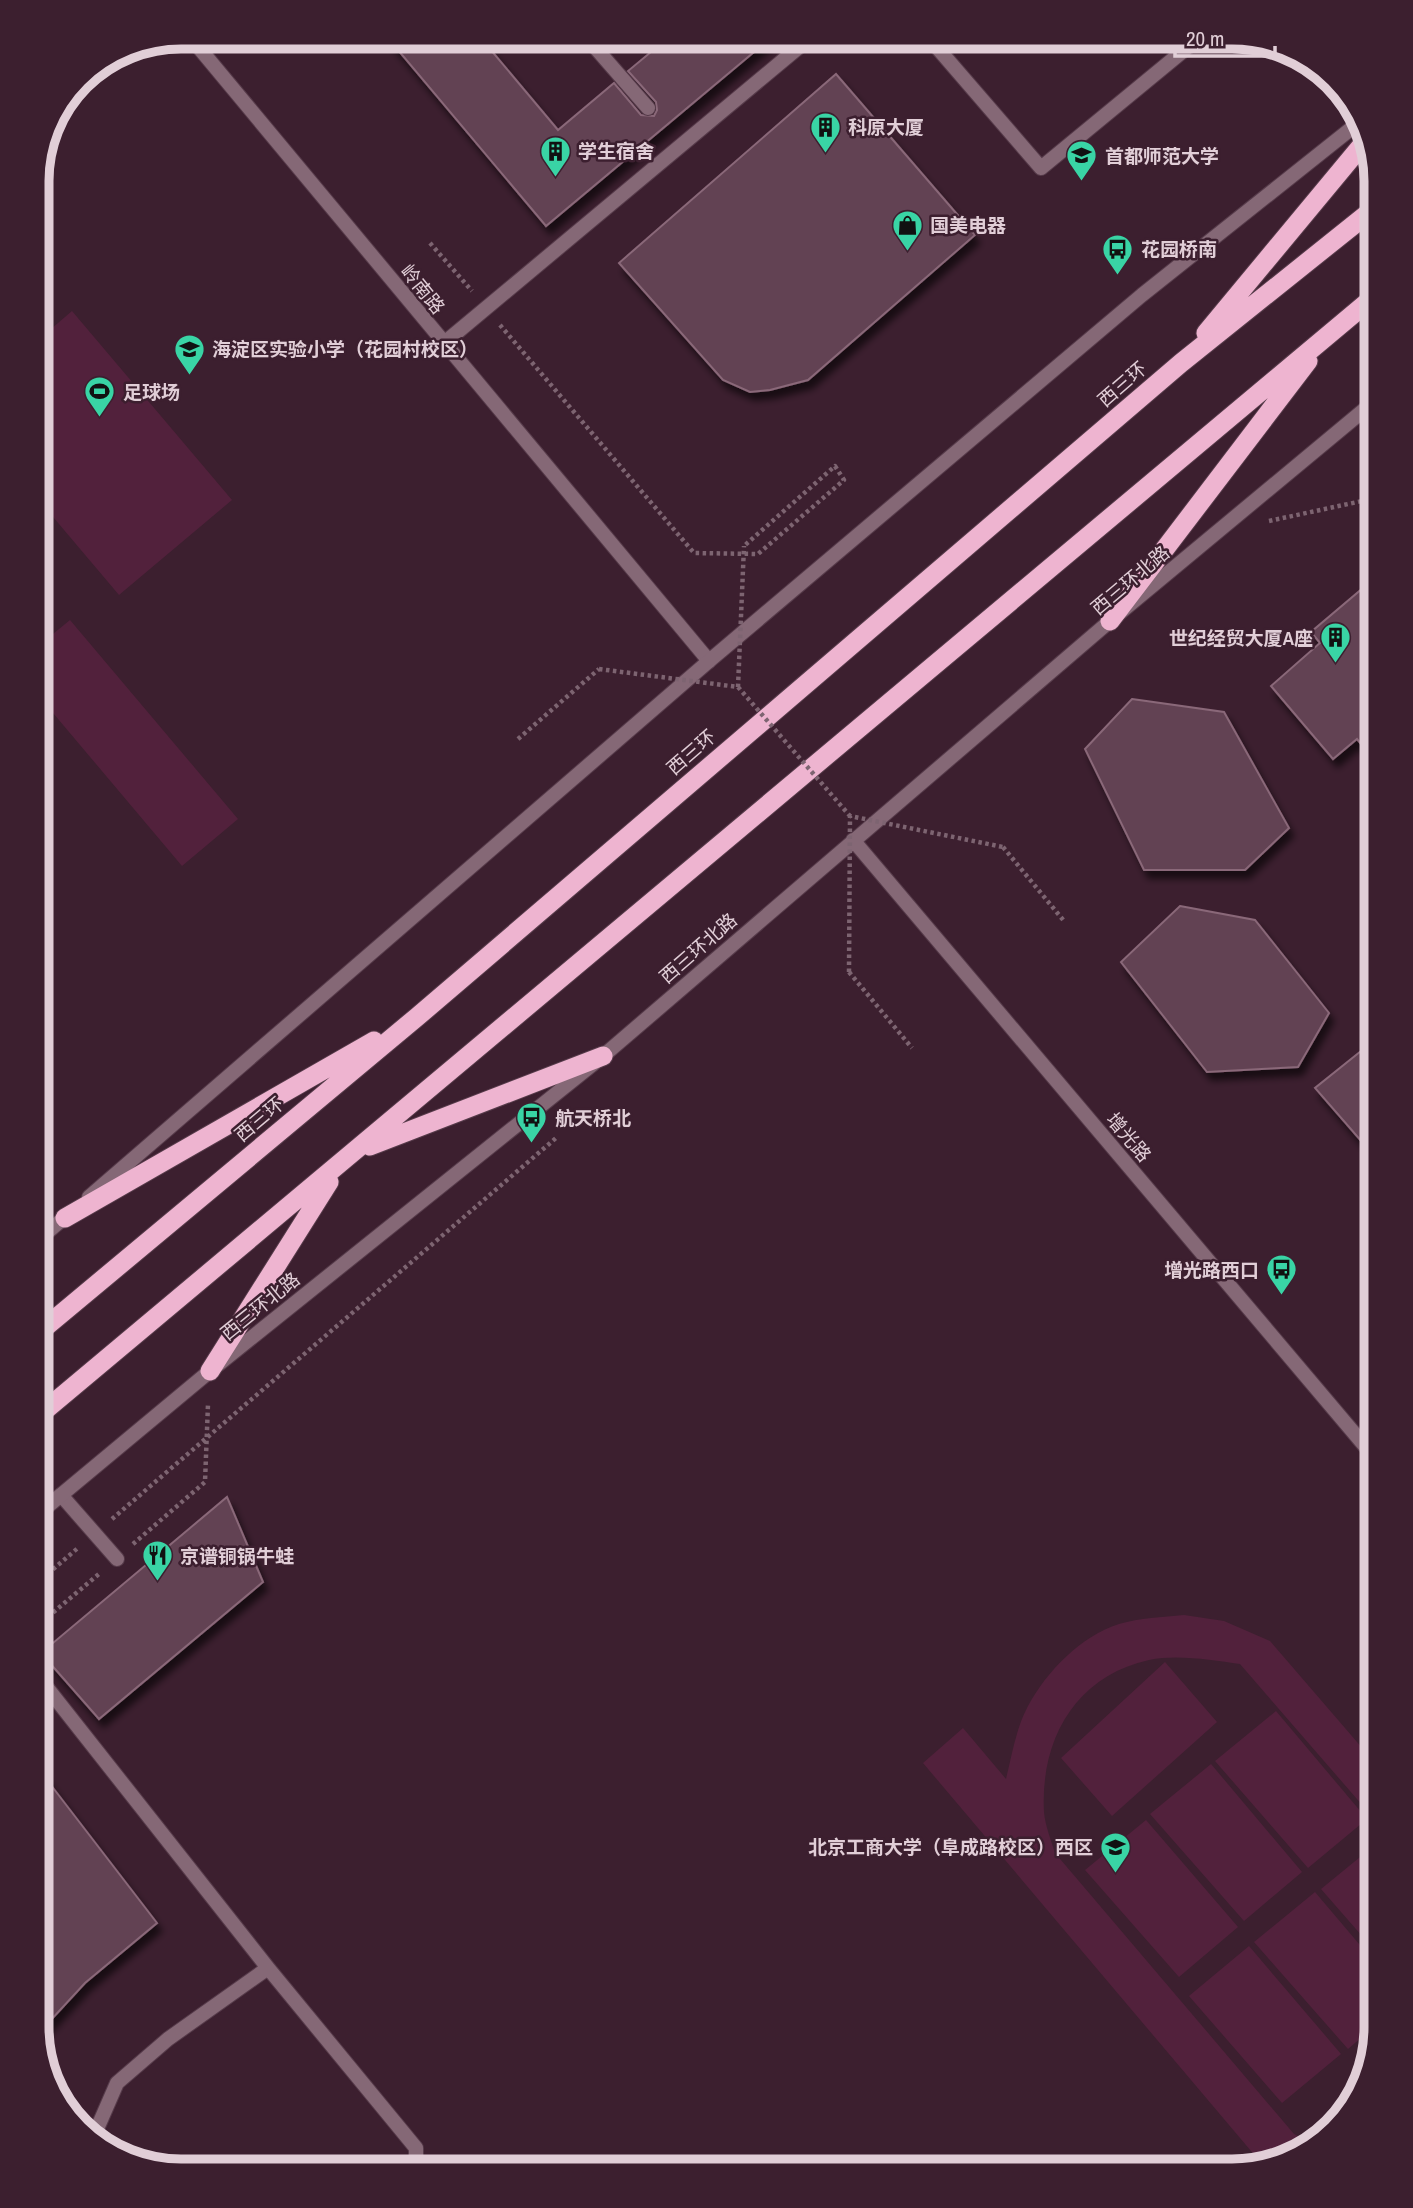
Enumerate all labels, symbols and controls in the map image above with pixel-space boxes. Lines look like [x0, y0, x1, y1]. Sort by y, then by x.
scale bar [1175, 14, 1275, 58]
text: 20 m [1186, 24, 1224, 53]
building icon: 科原大厦 [808, 110, 842, 154]
place label: 科原大厦 [848, 114, 924, 140]
building icon: 学生宿舍 [538, 134, 572, 178]
place label: 学生宿舍 [578, 138, 654, 164]
school or university icon: 首都师范大学 [1065, 139, 1099, 183]
place label: 首都师范大学 [1105, 143, 1219, 169]
shop icon: 国美电器 [890, 208, 924, 252]
place label: 国美电器 [930, 212, 1006, 238]
bus stop icon: 花园桥南 [1101, 232, 1135, 276]
place label: 花园桥南 [1141, 236, 1217, 262]
street label: 岭南路 [395, 259, 451, 319]
school or university icon: 海淀区实验小学（花园村校区） [172, 332, 206, 376]
place label: 海淀区实验小学（花园村校区） [212, 336, 478, 362]
street label: 西三环 [1092, 355, 1152, 413]
sports icon: 足球场 [83, 375, 117, 419]
place label: 足球场 [123, 379, 180, 405]
street label: 西三环北路 [1085, 540, 1175, 620]
building icon: 世纪经贸大厦A座 [1319, 621, 1353, 665]
place label: 世纪经贸大厦A座 [1169, 625, 1313, 651]
street label: 西三环 [661, 723, 721, 781]
street label: 西三环北路 [654, 907, 742, 989]
street label: 西三环 [229, 1091, 289, 1147]
bus stop icon: 航天桥北 [515, 1101, 549, 1145]
place label: 航天桥北 [555, 1105, 631, 1131]
street label: 增光路 [1101, 1107, 1157, 1167]
bus stop icon: 增光路西口 [1265, 1253, 1299, 1297]
place label: 增光路西口 [1164, 1257, 1259, 1283]
street label: 西三环北路 [215, 1266, 305, 1346]
restaurant icon: 京谱铜锅牛蛙 [140, 1539, 174, 1583]
place label: 京谱铜锅牛蛙 [180, 1543, 294, 1569]
school or university icon: 北京工商大学（阜成路校区）西区 [1099, 1830, 1133, 1874]
place label: 北京工商大学（阜成路校区）西区 [808, 1834, 1093, 1860]

